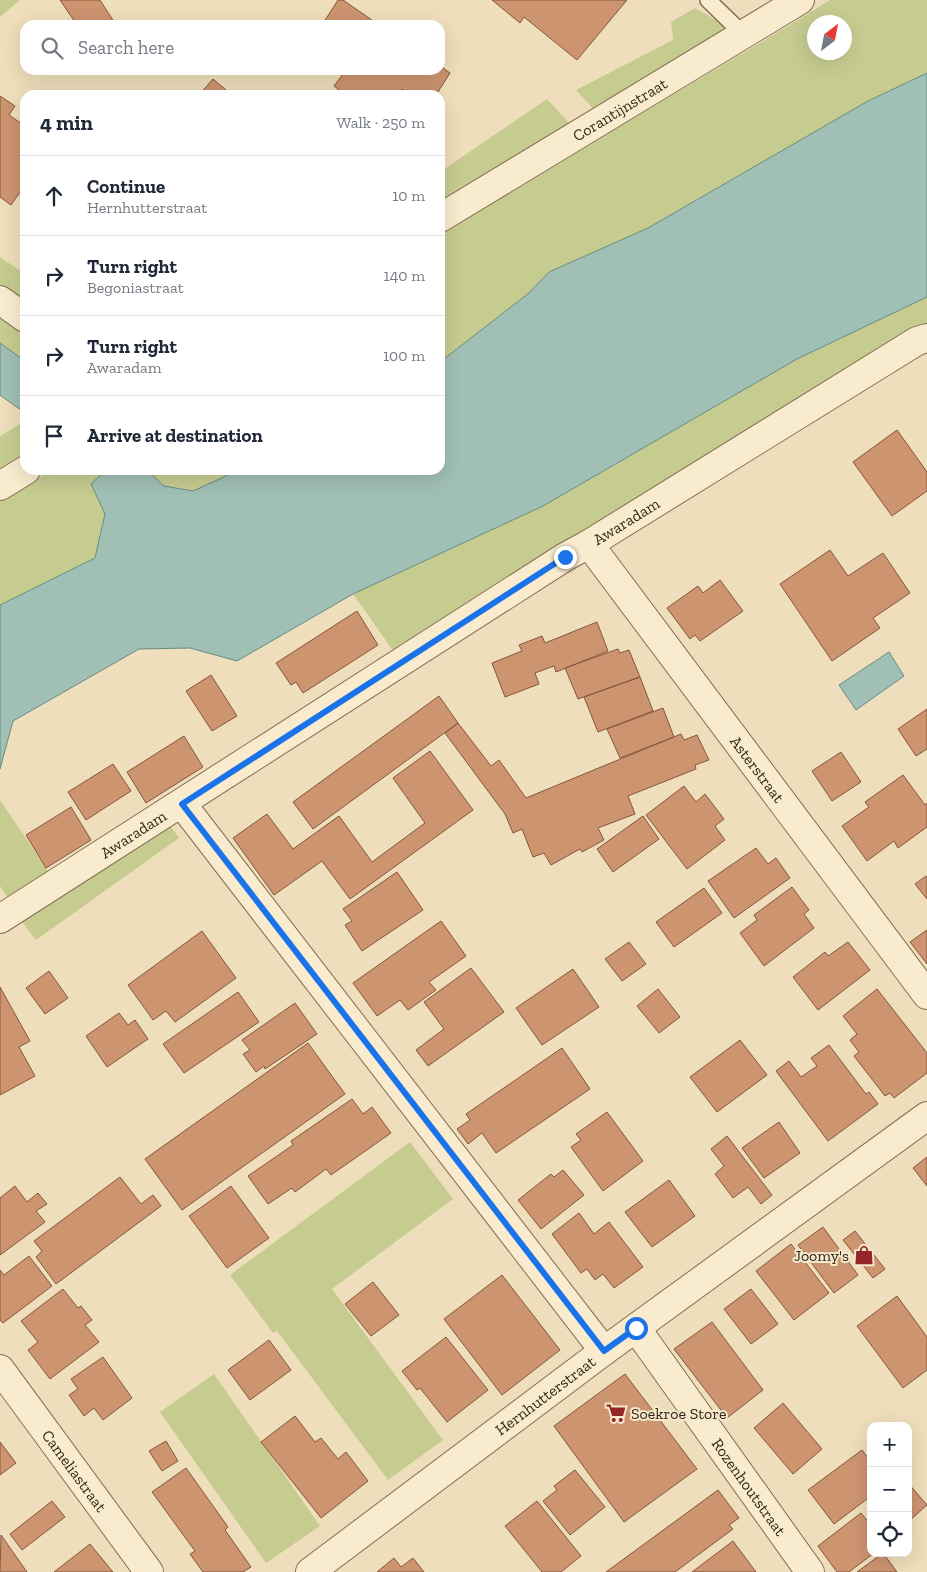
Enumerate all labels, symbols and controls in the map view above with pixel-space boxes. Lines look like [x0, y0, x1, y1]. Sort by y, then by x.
north arrow [807, 15, 852, 60]
search box [20, 20, 445, 75]
icon: search [38, 34, 66, 62]
text: Search here [78, 36, 174, 59]
street label: Corantijnstraat [569, 74, 671, 145]
text: 4 min [40, 110, 93, 135]
text: Walk · 250 m [337, 113, 425, 132]
text: Continue [87, 175, 165, 198]
icon: ahead [40, 182, 68, 210]
text: 10 m [392, 186, 425, 205]
text: Hernhutterstraat [87, 198, 207, 217]
text: Turn right [87, 255, 177, 278]
icon: right [40, 262, 68, 290]
text: 140 m [384, 266, 425, 285]
text: Begoniastraat [87, 278, 184, 297]
text: Turn right [87, 335, 177, 358]
icon: right [40, 342, 68, 370]
text: 100 m [383, 346, 425, 365]
text: Awaradam [87, 358, 161, 377]
icon: arrive [40, 422, 68, 450]
text: Arrive at destination [87, 424, 263, 447]
street label: Awaradam [590, 494, 663, 549]
route end [554, 546, 577, 569]
street label: Asterstraat [726, 732, 788, 806]
street label: Awaradam [97, 806, 170, 862]
shop icon: Joomy's [853, 1244, 875, 1266]
place label: Joomy's [794, 1246, 849, 1265]
route start [625, 1317, 648, 1340]
street label: Hernhutterstraat [492, 1352, 599, 1439]
supermarket icon: Soekroe Store [605, 1402, 627, 1424]
place label: Soekroe Store [631, 1404, 727, 1423]
map controls [867, 1422, 912, 1557]
button: + [867, 1422, 912, 1467]
street label: Cameliastraat [38, 1426, 111, 1516]
street label: Rozenhoutstraat [708, 1435, 790, 1540]
button: − [867, 1467, 912, 1512]
button: locate [867, 1512, 912, 1557]

